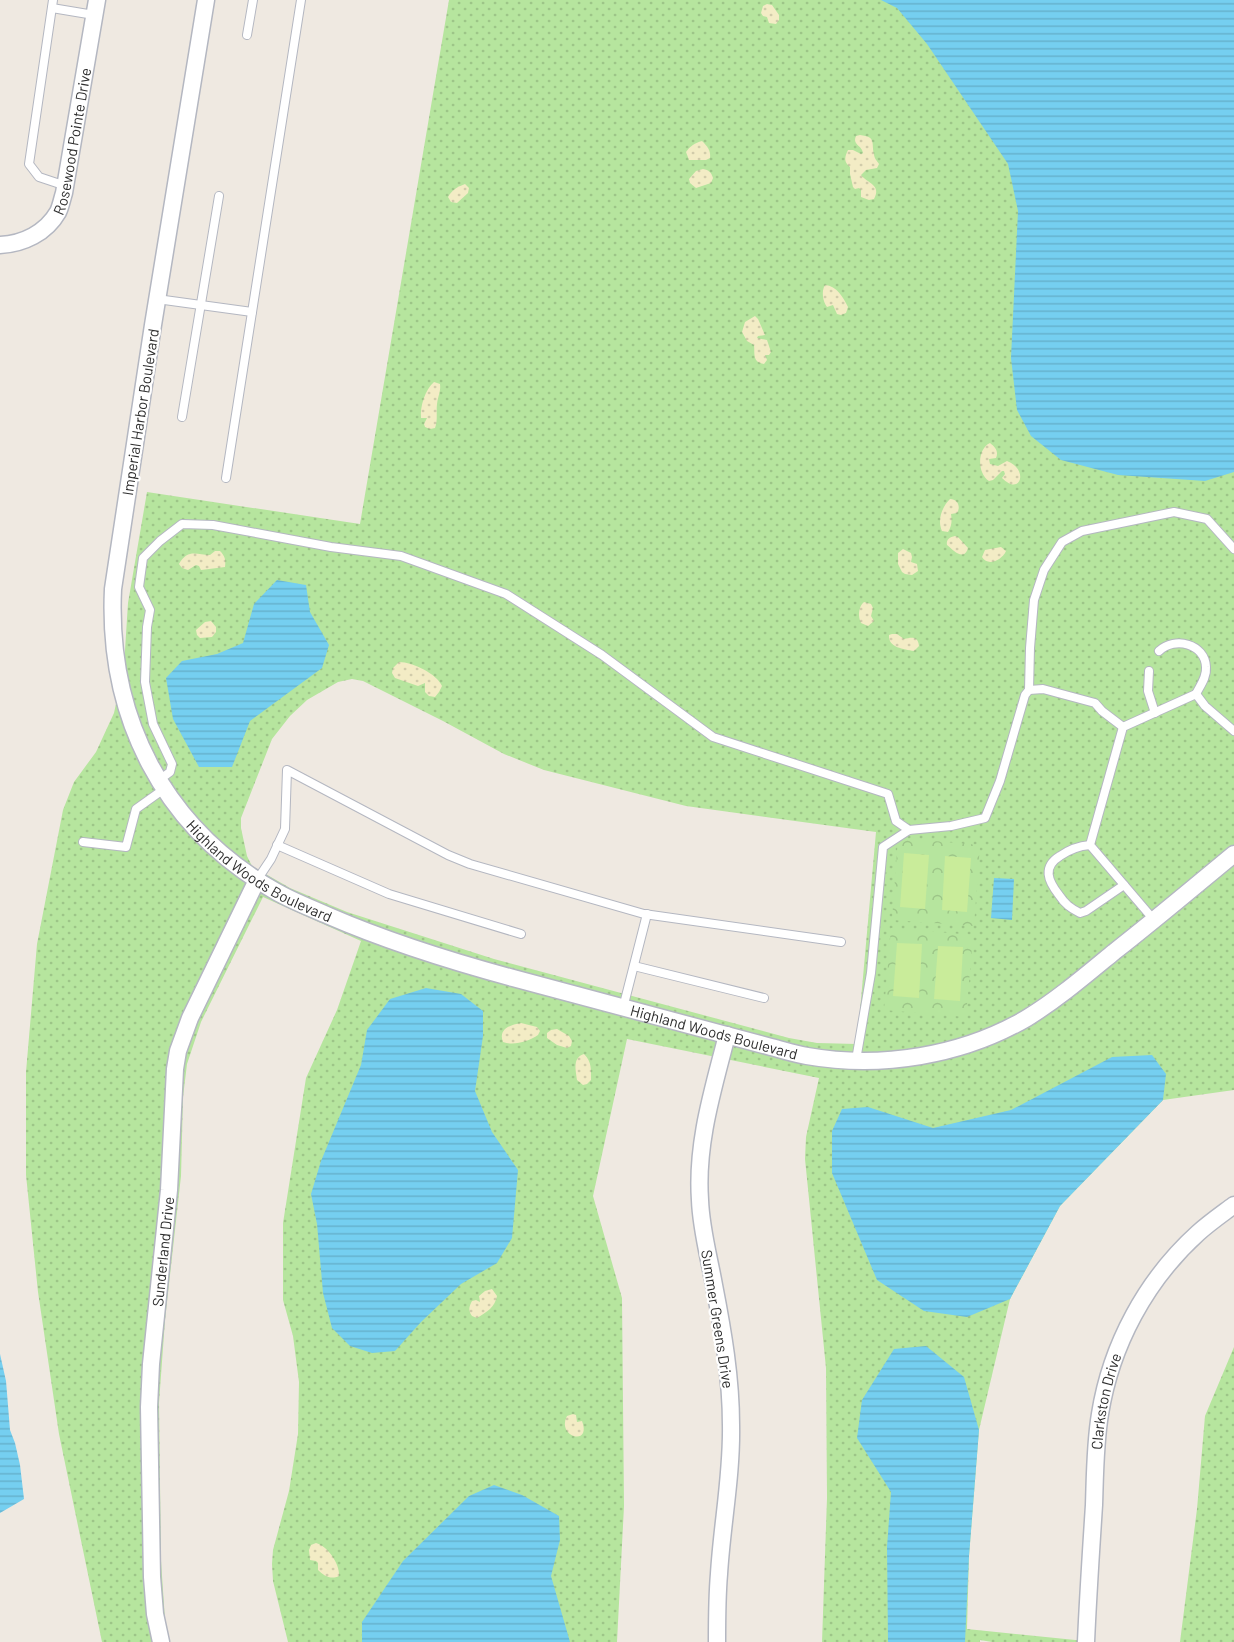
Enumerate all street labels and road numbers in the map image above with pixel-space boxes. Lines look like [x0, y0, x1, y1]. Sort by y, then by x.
street label: Rosewood Pointe Drive [49, 66, 94, 217]
street label: Imperial Harbor Boulevard [118, 327, 162, 497]
street label: Highland Woods Boulevard [183, 816, 335, 925]
street label: Highland Woods Boulevard [628, 1001, 800, 1063]
street label: Sunderland Drive [148, 1196, 177, 1307]
street label: Summer Greens Drive [698, 1248, 738, 1390]
street label: Clarkston Drive [1087, 1350, 1125, 1450]

